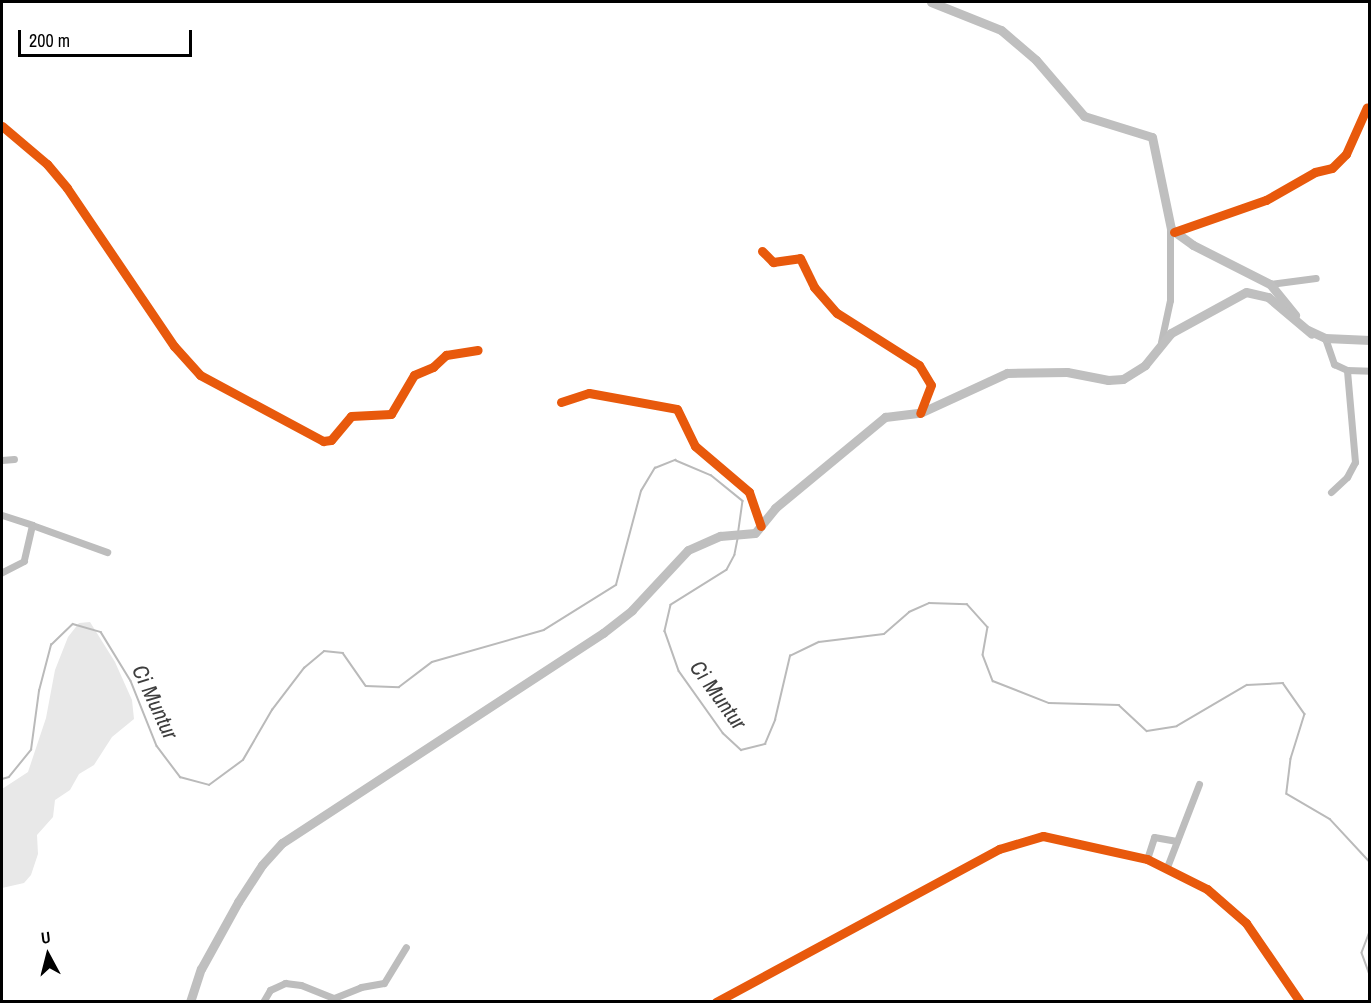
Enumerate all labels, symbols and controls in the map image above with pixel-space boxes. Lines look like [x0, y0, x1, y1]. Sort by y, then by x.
scale bar [21, 18, 195, 56]
text: 200 m [29, 28, 70, 53]
water label: Ci Muntur [684, 655, 752, 735]
water label: Ci Muntur [126, 661, 184, 743]
north arrow [18, 925, 78, 985]
text: U [40, 926, 52, 949]

